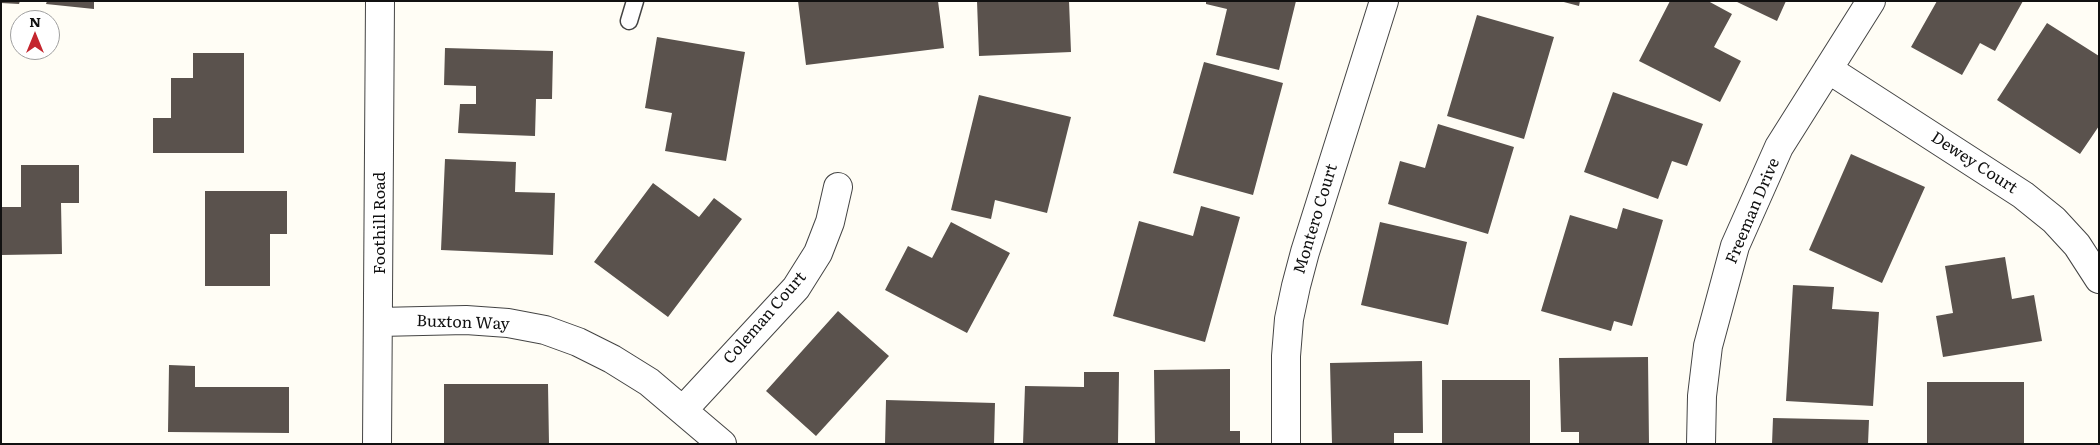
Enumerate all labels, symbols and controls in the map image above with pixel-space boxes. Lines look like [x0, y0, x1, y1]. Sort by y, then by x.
north arrow [10, 10, 60, 60]
text: N [29, 11, 41, 31]
street label: Dewey Court [1927, 128, 2021, 198]
street label: Freeman Drive [1722, 155, 1784, 267]
street label: Montero Court [1290, 162, 1342, 276]
street label: Foothill Road [370, 172, 390, 274]
street label: Coleman Court [720, 268, 810, 368]
street label: Buxton Way [416, 312, 510, 334]

